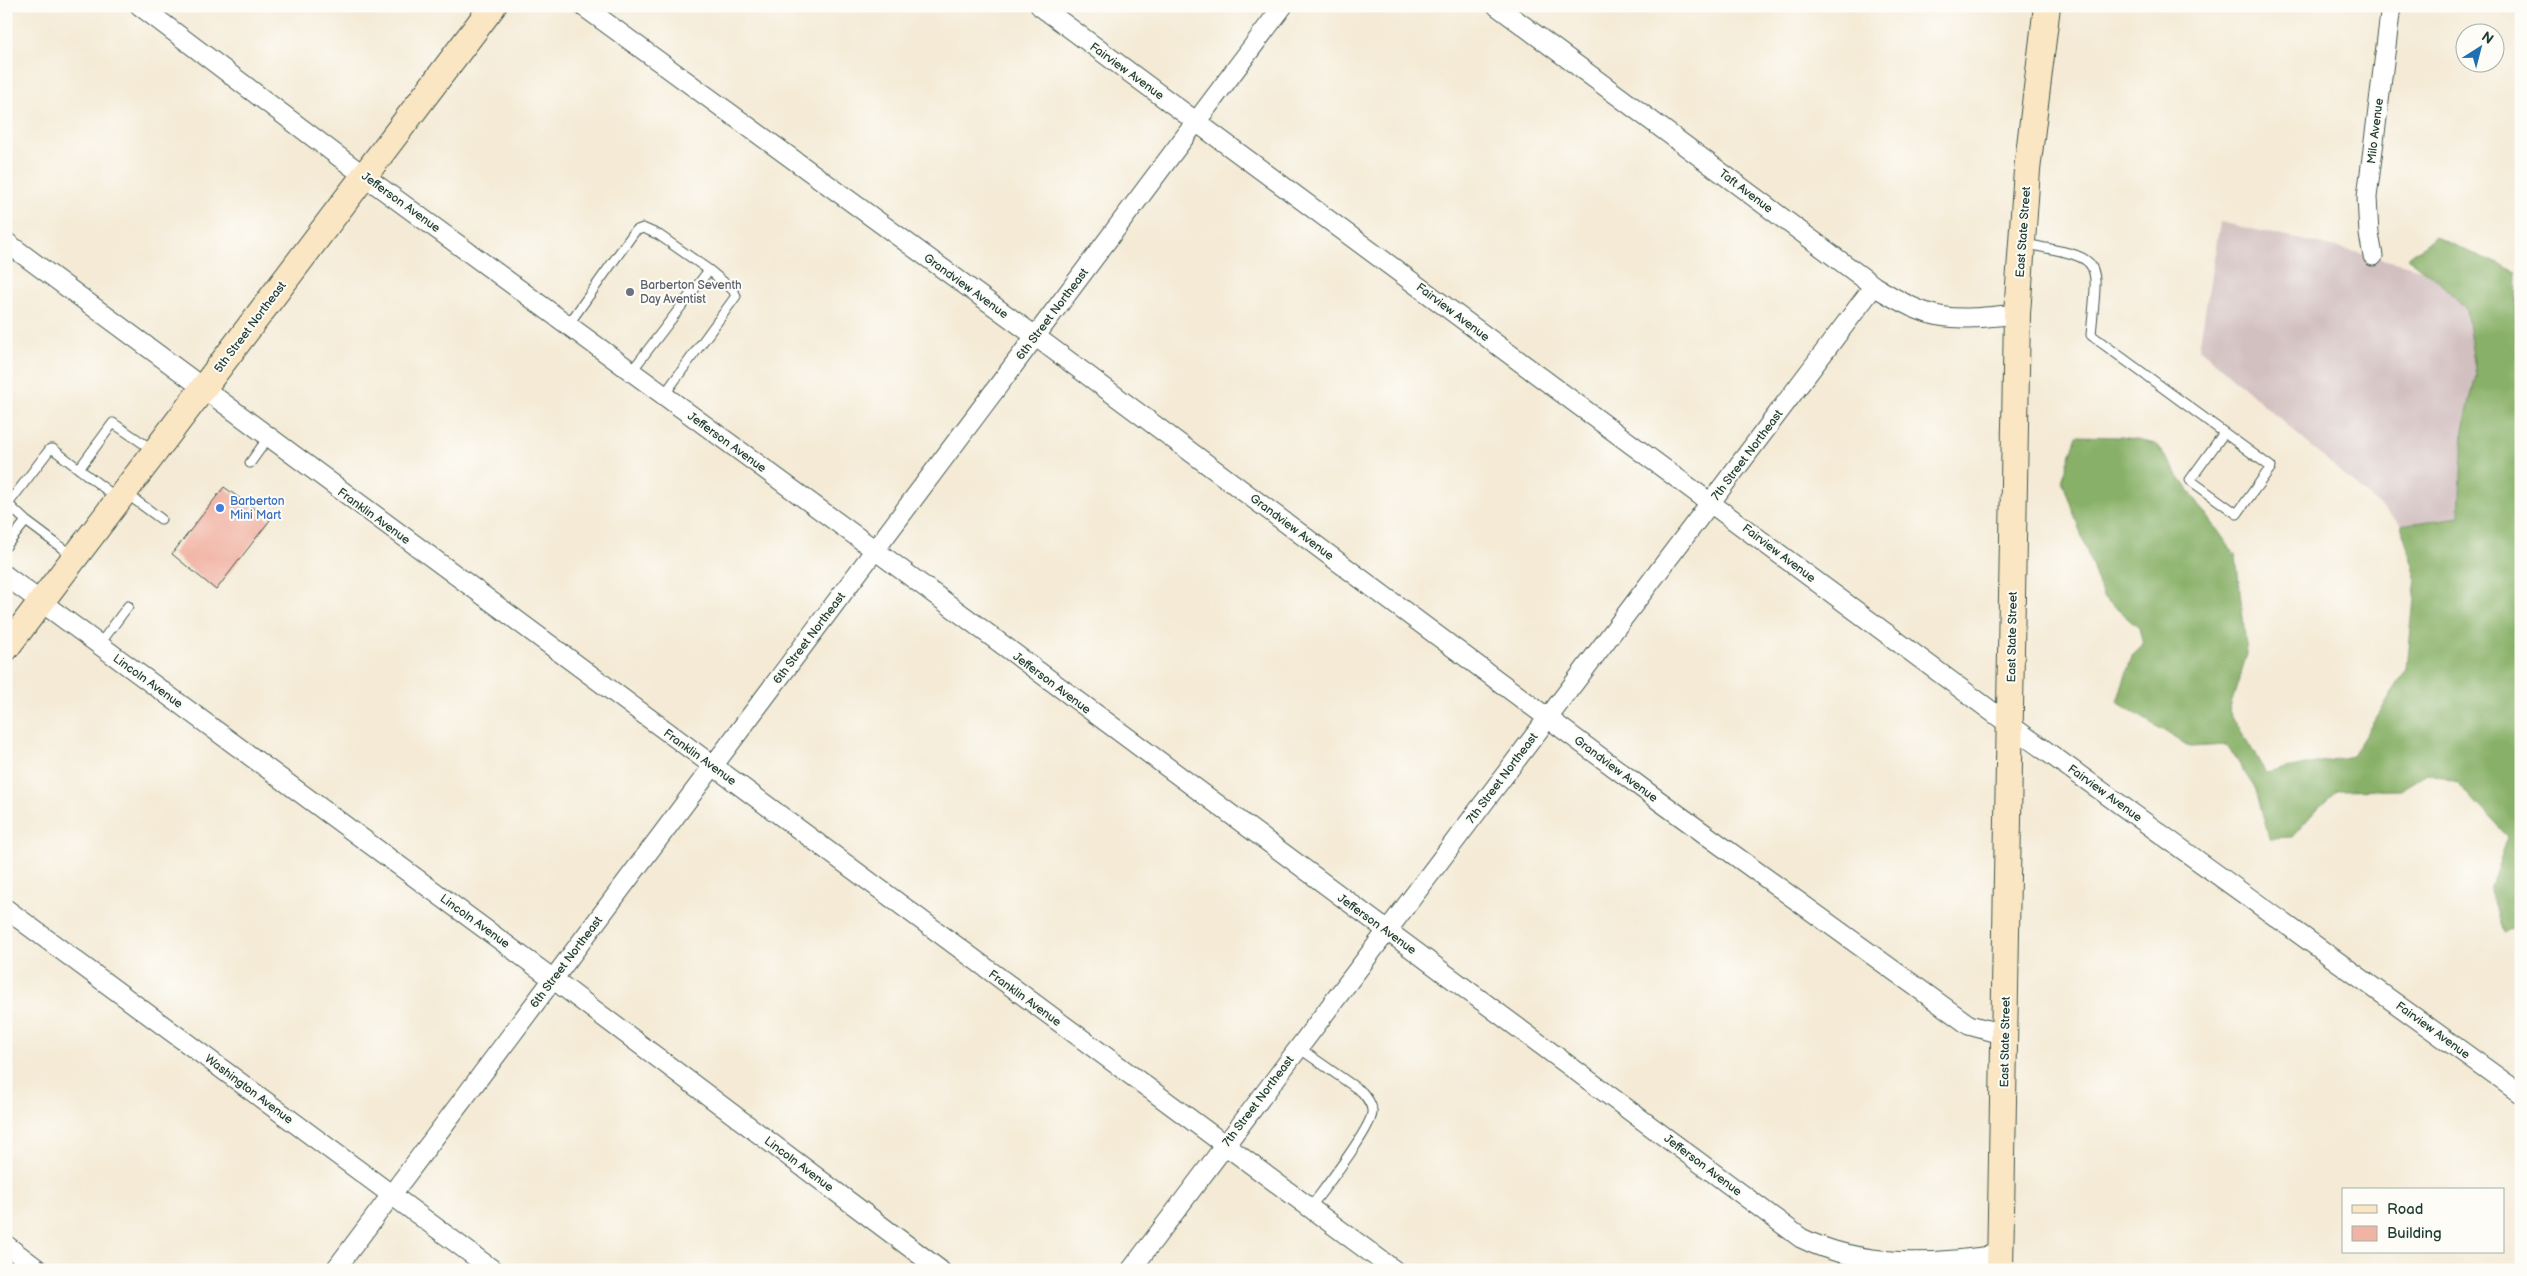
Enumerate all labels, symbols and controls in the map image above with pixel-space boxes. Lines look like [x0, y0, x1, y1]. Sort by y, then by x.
north arrow [2454, 22, 2504, 72]
text: N [2478, 28, 2497, 48]
street label: Fairview Avenue [1087, 39, 1167, 103]
street label: Milo Avenue [2364, 97, 2387, 165]
street label: Taft Avenue [1716, 166, 1776, 217]
street label: Jefferson Avenue [358, 169, 443, 236]
street label: East State Street [2013, 186, 2034, 278]
street label: Grandview Avenue [921, 251, 1011, 322]
street label: 6th Street Northeast [1013, 265, 1092, 363]
street label: 5th Street Northeast [211, 278, 290, 376]
place label: Barberton Seventh Day Aventist [640, 278, 742, 307]
street label: Fairview Avenue [1413, 280, 1492, 345]
marker: Barberton Seventh Day Aventist [624, 286, 636, 298]
street label: 7th Street Northeast [1708, 407, 1787, 504]
street label: Jefferson Avenue [684, 409, 769, 476]
street label: Franklin Avenue [334, 485, 413, 548]
street label: Grandview Avenue [1247, 491, 1336, 564]
place label: Barberton Mini Mart [230, 494, 285, 523]
marker: Barberton Mini Mart [214, 502, 226, 514]
street label: Fairview Avenue [1739, 521, 1818, 586]
street label: 6th Street Northeast [770, 589, 849, 687]
street label: East State Street [2004, 591, 2021, 683]
street label: Jefferson Avenue [1010, 649, 1094, 718]
street label: Lincoln Avenue [110, 651, 186, 712]
street label: Franklin Avenue [660, 726, 739, 789]
street label: 7th Street Northeast [1463, 730, 1542, 827]
street label: Grandview Avenue [1571, 733, 1660, 806]
street label: Fairview Avenue [2065, 761, 2145, 825]
street label: Lincoln Avenue [437, 891, 513, 952]
street label: Jefferson Avenue [1334, 891, 1419, 958]
street label: 6th Street Northeast [527, 913, 606, 1011]
street label: Franklin Avenue [985, 967, 1064, 1030]
street label: East State Street [1997, 996, 2014, 1088]
street label: Fairview Avenue [2393, 998, 2473, 1062]
street label: Washington Avenue [202, 1051, 296, 1127]
street label: 7th Street Northeast [1219, 1053, 1298, 1150]
street label: Jefferson Avenue [1661, 1131, 1745, 1200]
street label: Lincoln Avenue [761, 1134, 836, 1195]
legend [2342, 1188, 2504, 1254]
text: Road [2387, 1200, 2423, 1219]
text: Building [2387, 1224, 2442, 1243]

